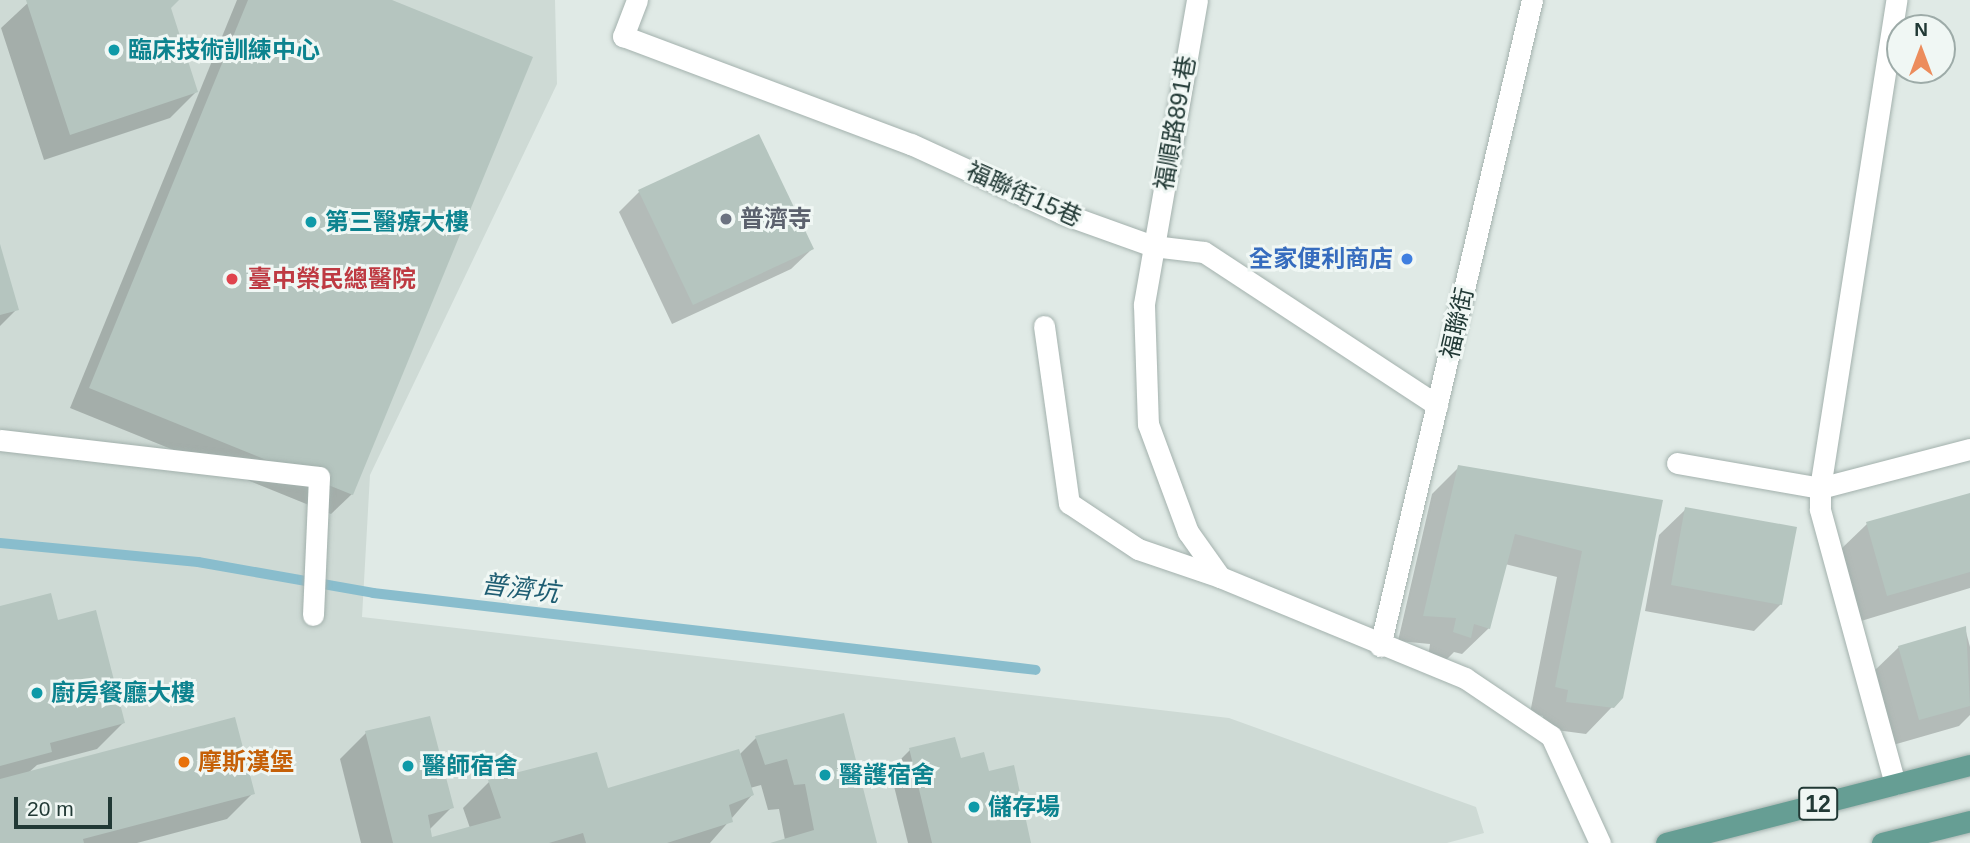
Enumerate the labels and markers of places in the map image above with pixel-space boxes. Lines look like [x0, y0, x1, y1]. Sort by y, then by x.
place label: 臨床技術訓練中心 [128, 36, 320, 64]
marker: 臨床技術訓練中心 [106, 42, 122, 58]
place label: 普濟寺 [740, 205, 812, 233]
place label: 第三醫療大樓 [325, 208, 469, 236]
marker: 普濟寺 [718, 211, 734, 227]
marker: 第三醫療大樓 [303, 214, 319, 230]
place label: 全家便利商店 [1249, 245, 1393, 273]
marker: 全家便利商店 [1399, 251, 1415, 267]
place label: 臺中榮民總醫院 [248, 265, 416, 293]
marker: 臺中榮民總醫院 [222, 269, 242, 289]
place label: 廚房餐廳大樓 [51, 679, 195, 707]
marker: 廚房餐廳大樓 [29, 685, 45, 701]
place label: 摩斯漢堡 [198, 748, 294, 776]
place label: 醫師宿舍 [422, 752, 518, 780]
marker: 摩斯漢堡 [176, 754, 192, 770]
marker: 醫師宿舍 [400, 758, 416, 774]
place label: 醫護宿舍 [839, 761, 935, 789]
marker: 醫護宿舍 [817, 767, 833, 783]
place label: 儲存場 [988, 793, 1060, 821]
marker: 儲存場 [966, 799, 982, 815]

